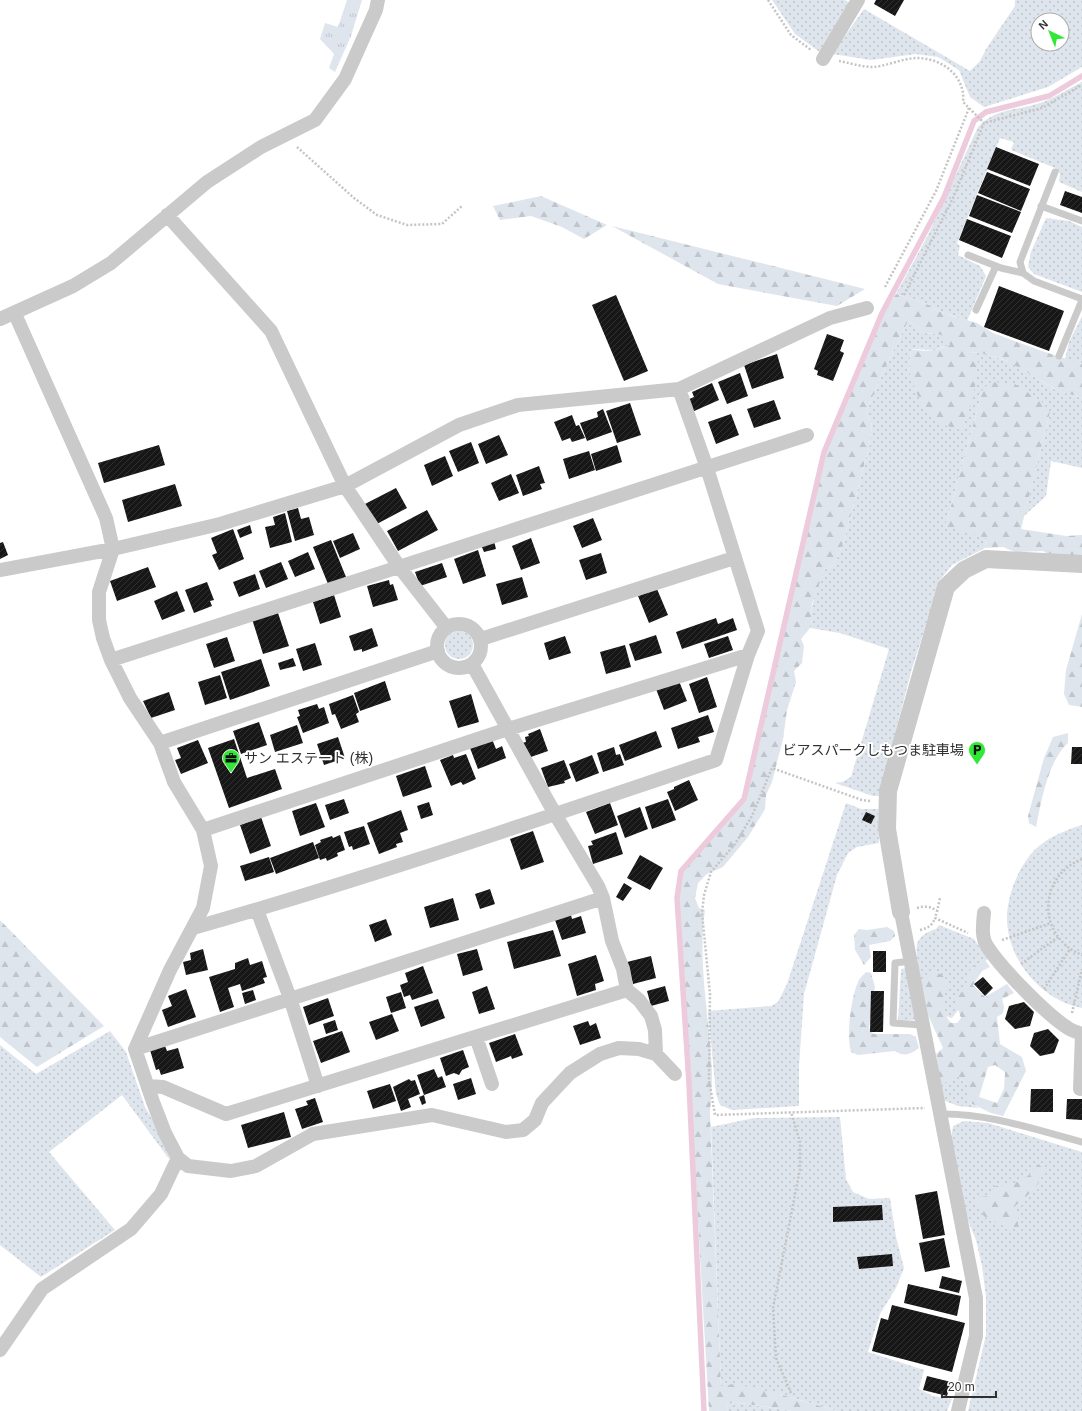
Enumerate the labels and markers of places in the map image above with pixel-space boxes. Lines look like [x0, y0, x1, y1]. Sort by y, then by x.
parking icon: ビアスパークしもつま駐車場 [967, 740, 987, 765]
place label: ビアスパークしもつま駐車場 [783, 742, 964, 758]
office icon: サン エステート (株) [221, 748, 241, 773]
place label: サン エステート (株) [244, 750, 373, 766]

